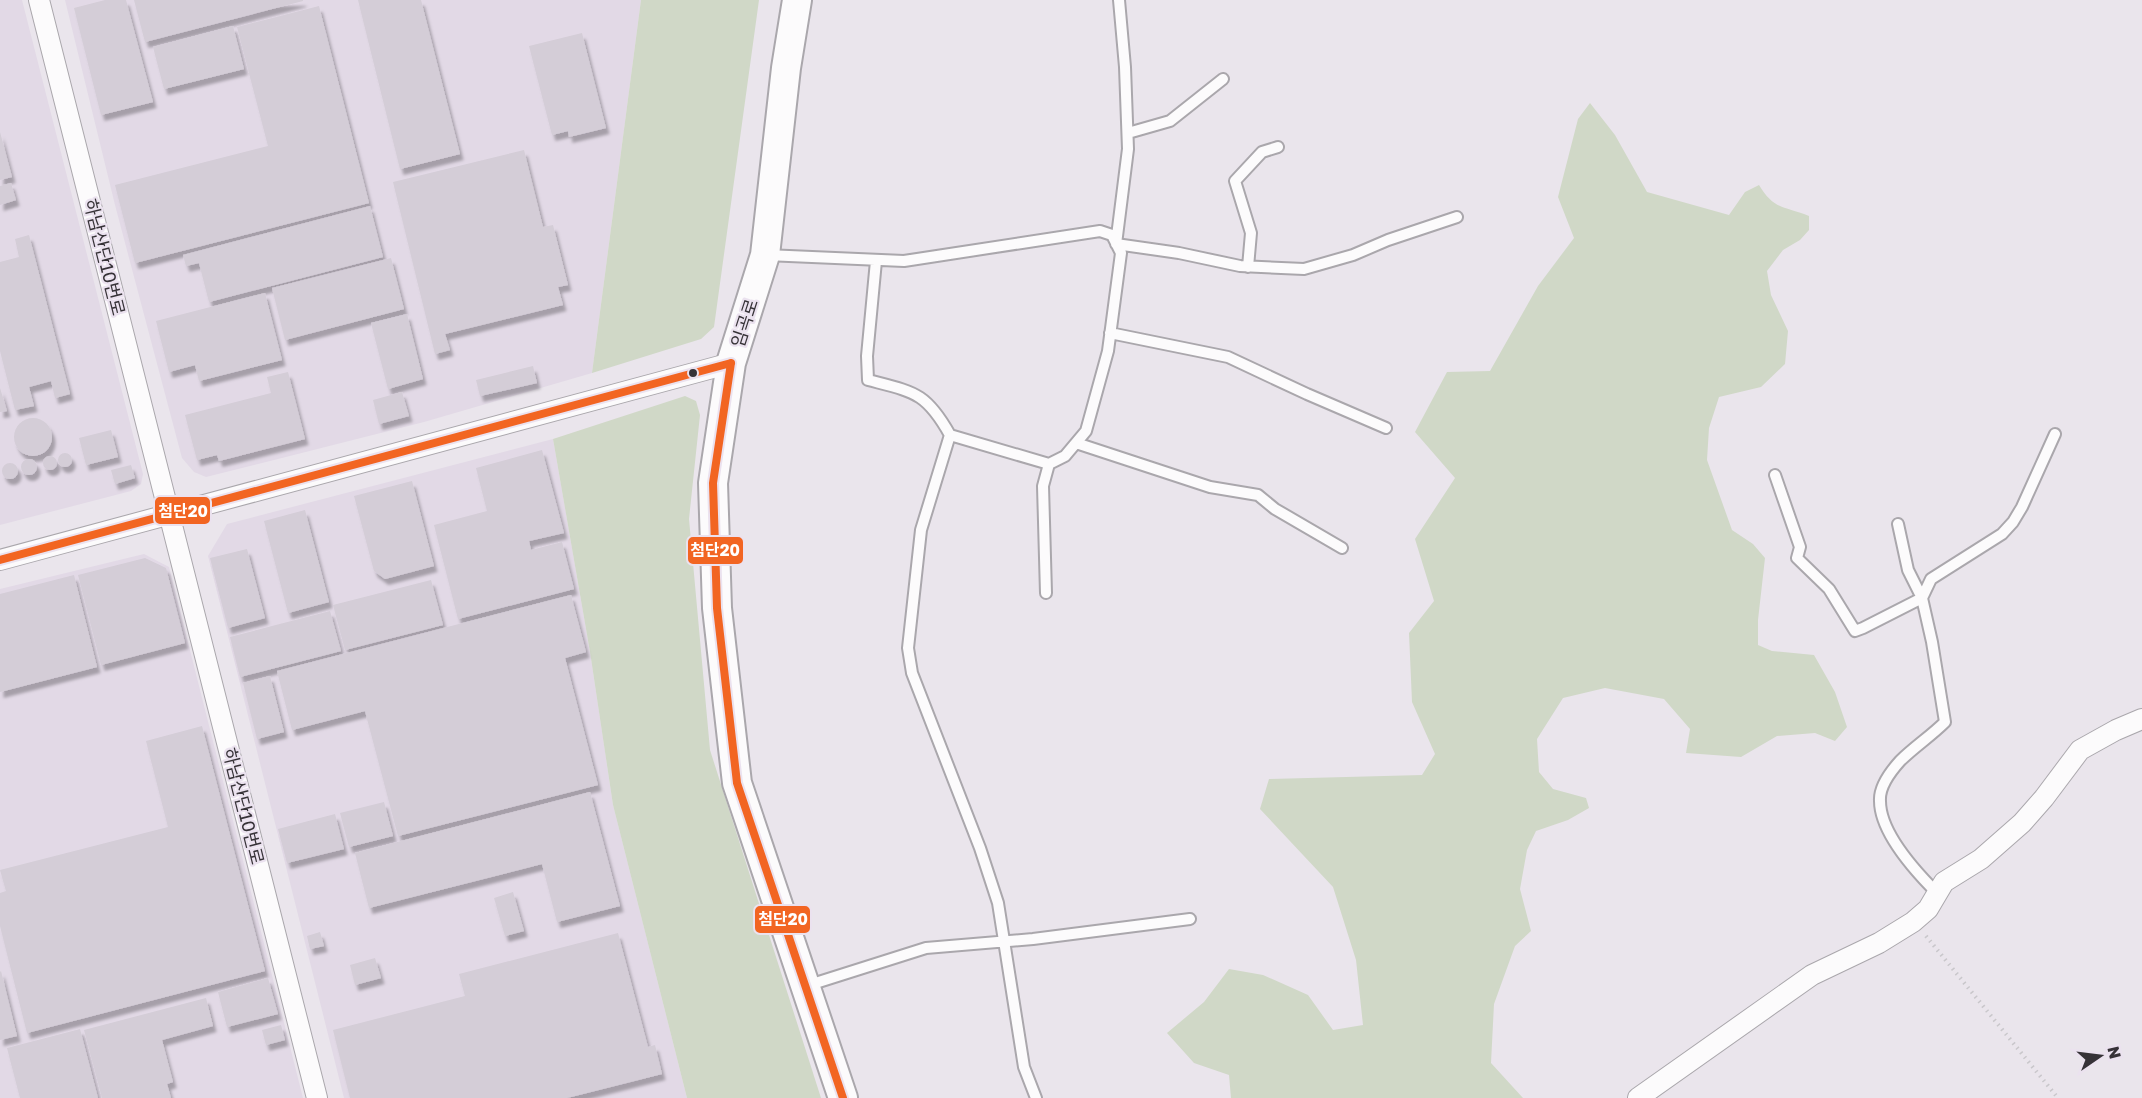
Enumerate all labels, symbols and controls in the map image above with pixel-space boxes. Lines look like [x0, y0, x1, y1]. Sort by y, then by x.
street label: 하남산단10번로 [80, 196, 130, 318]
street label: 임곡로 [726, 296, 762, 350]
unlabelled marker [687, 367, 699, 379]
line badge: 첨단20 [154, 496, 211, 525]
text: 첨단20 [158, 501, 208, 521]
line badge: 첨단20 [687, 536, 744, 565]
text: 첨단20 [690, 540, 740, 560]
street label: 하남산단10번로 [219, 745, 269, 867]
line badge: 첨단20 [754, 905, 811, 934]
text: 첨단20 [758, 909, 808, 929]
north arrow [2070, 1026, 2130, 1086]
text: N [2103, 1044, 2126, 1061]

